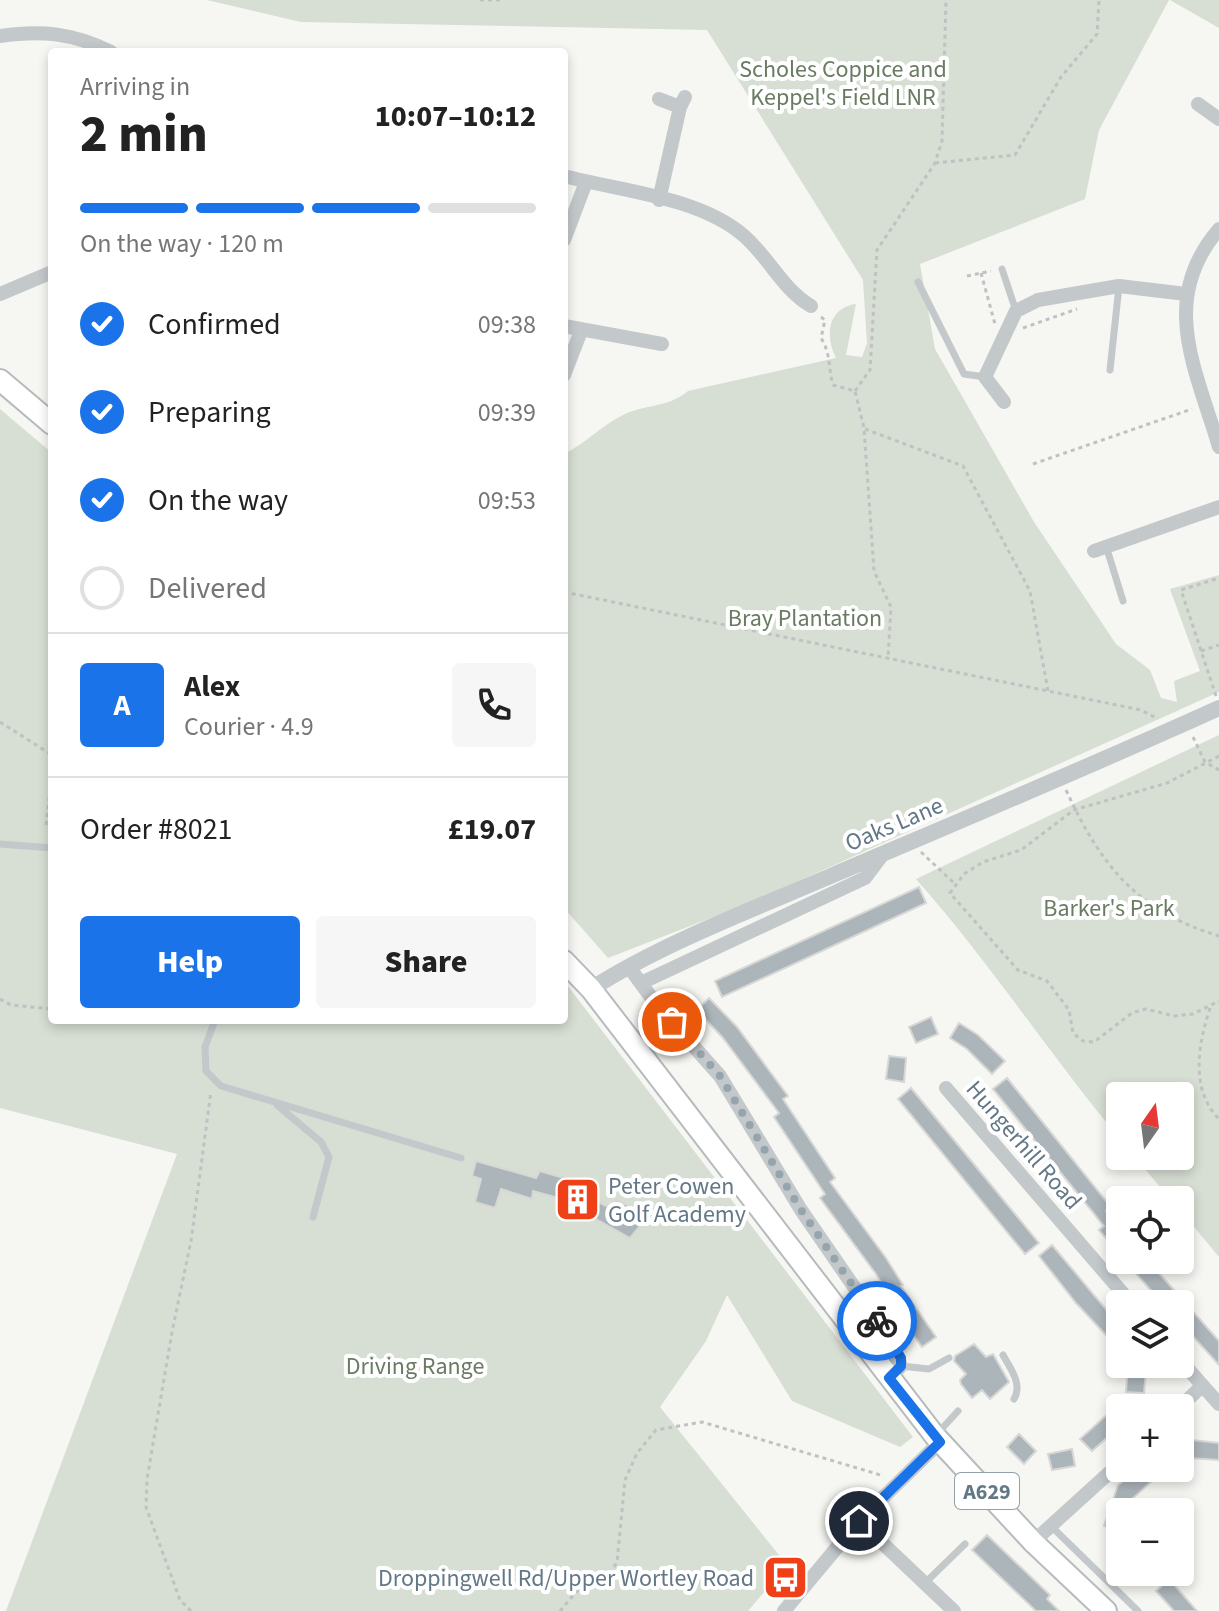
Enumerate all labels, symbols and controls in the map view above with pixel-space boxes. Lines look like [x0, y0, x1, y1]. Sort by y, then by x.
park label: Scholes Coppice and Keppel's Field LNR [739, 52, 947, 115]
text: Arriving in [80, 68, 190, 105]
text: 10:07–10:12 [375, 95, 536, 138]
text: 2 min [80, 98, 208, 172]
text: On the way · 120 m [80, 225, 284, 262]
icon: check [80, 302, 124, 346]
text: Confirmed [148, 303, 281, 346]
text: 09:38 [478, 306, 536, 343]
icon: check [80, 390, 124, 434]
text: Preparing [148, 391, 271, 434]
text: 09:39 [478, 394, 536, 431]
icon: check [80, 478, 124, 522]
text: On the way [148, 479, 288, 522]
text: 09:53 [478, 482, 536, 519]
text: Delivered [148, 567, 267, 610]
park label: Bray Plantation [728, 601, 882, 636]
button: phone [452, 663, 536, 747]
text: Alex [184, 665, 240, 708]
text: A [113, 684, 131, 727]
text: Courier · 4.9 [184, 708, 314, 745]
street label: Oaks Lane [840, 788, 949, 861]
text: Order #8021 [80, 808, 233, 851]
text: £19.07 [448, 808, 536, 851]
park label: Barker's Park [1043, 891, 1175, 926]
button: Help [80, 916, 300, 1008]
button: Share [316, 916, 536, 1008]
pin [638, 988, 706, 1056]
icon: bag [650, 1000, 694, 1044]
street label: Hungerhill Road [957, 1073, 1090, 1218]
north arrow [1106, 1082, 1194, 1170]
map controls [1106, 1082, 1194, 1586]
place label: Peter Cowen Golf Academy [608, 1169, 746, 1232]
building icon: Peter Cowen Golf Academy [553, 1176, 601, 1224]
button: locate [1106, 1186, 1194, 1274]
courier [837, 1281, 917, 1361]
button: layers [1106, 1290, 1194, 1378]
icon: bike [855, 1299, 899, 1343]
park label: Driving Range [346, 1349, 484, 1384]
button: + [1106, 1394, 1194, 1482]
road number: A629 [955, 1473, 1019, 1509]
pin [825, 1487, 893, 1555]
button: − [1106, 1498, 1194, 1586]
icon: home [837, 1499, 881, 1543]
bus stop icon: Droppingwell Rd/Upper Wortley Road [761, 1554, 809, 1602]
place label: Droppingwell Rd/Upper Wortley Road [378, 1561, 754, 1596]

